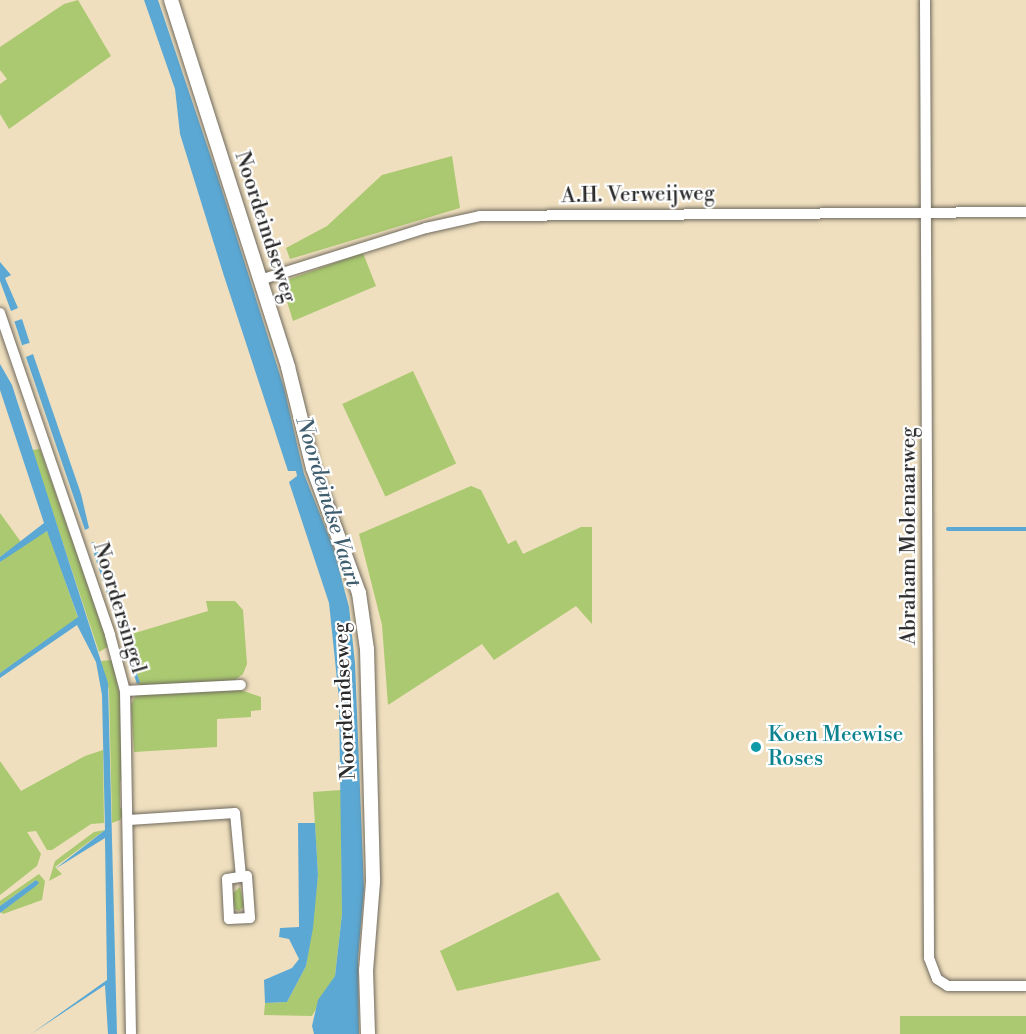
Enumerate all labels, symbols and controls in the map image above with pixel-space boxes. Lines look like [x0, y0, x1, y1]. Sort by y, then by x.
street label: Noordeindseweg [229, 148, 301, 306]
street label: A.H. Verweijweg [561, 181, 715, 209]
water label: Noordeindse Vaart [290, 414, 366, 590]
street label: Abraham Molenaarweg [896, 427, 922, 645]
street label: Noordersingel [87, 539, 151, 677]
street label: Noordeindseweg [328, 622, 362, 780]
place label: Koen Meewise Roses [768, 722, 903, 772]
marker: Koen Meewise Roses [749, 740, 763, 754]

